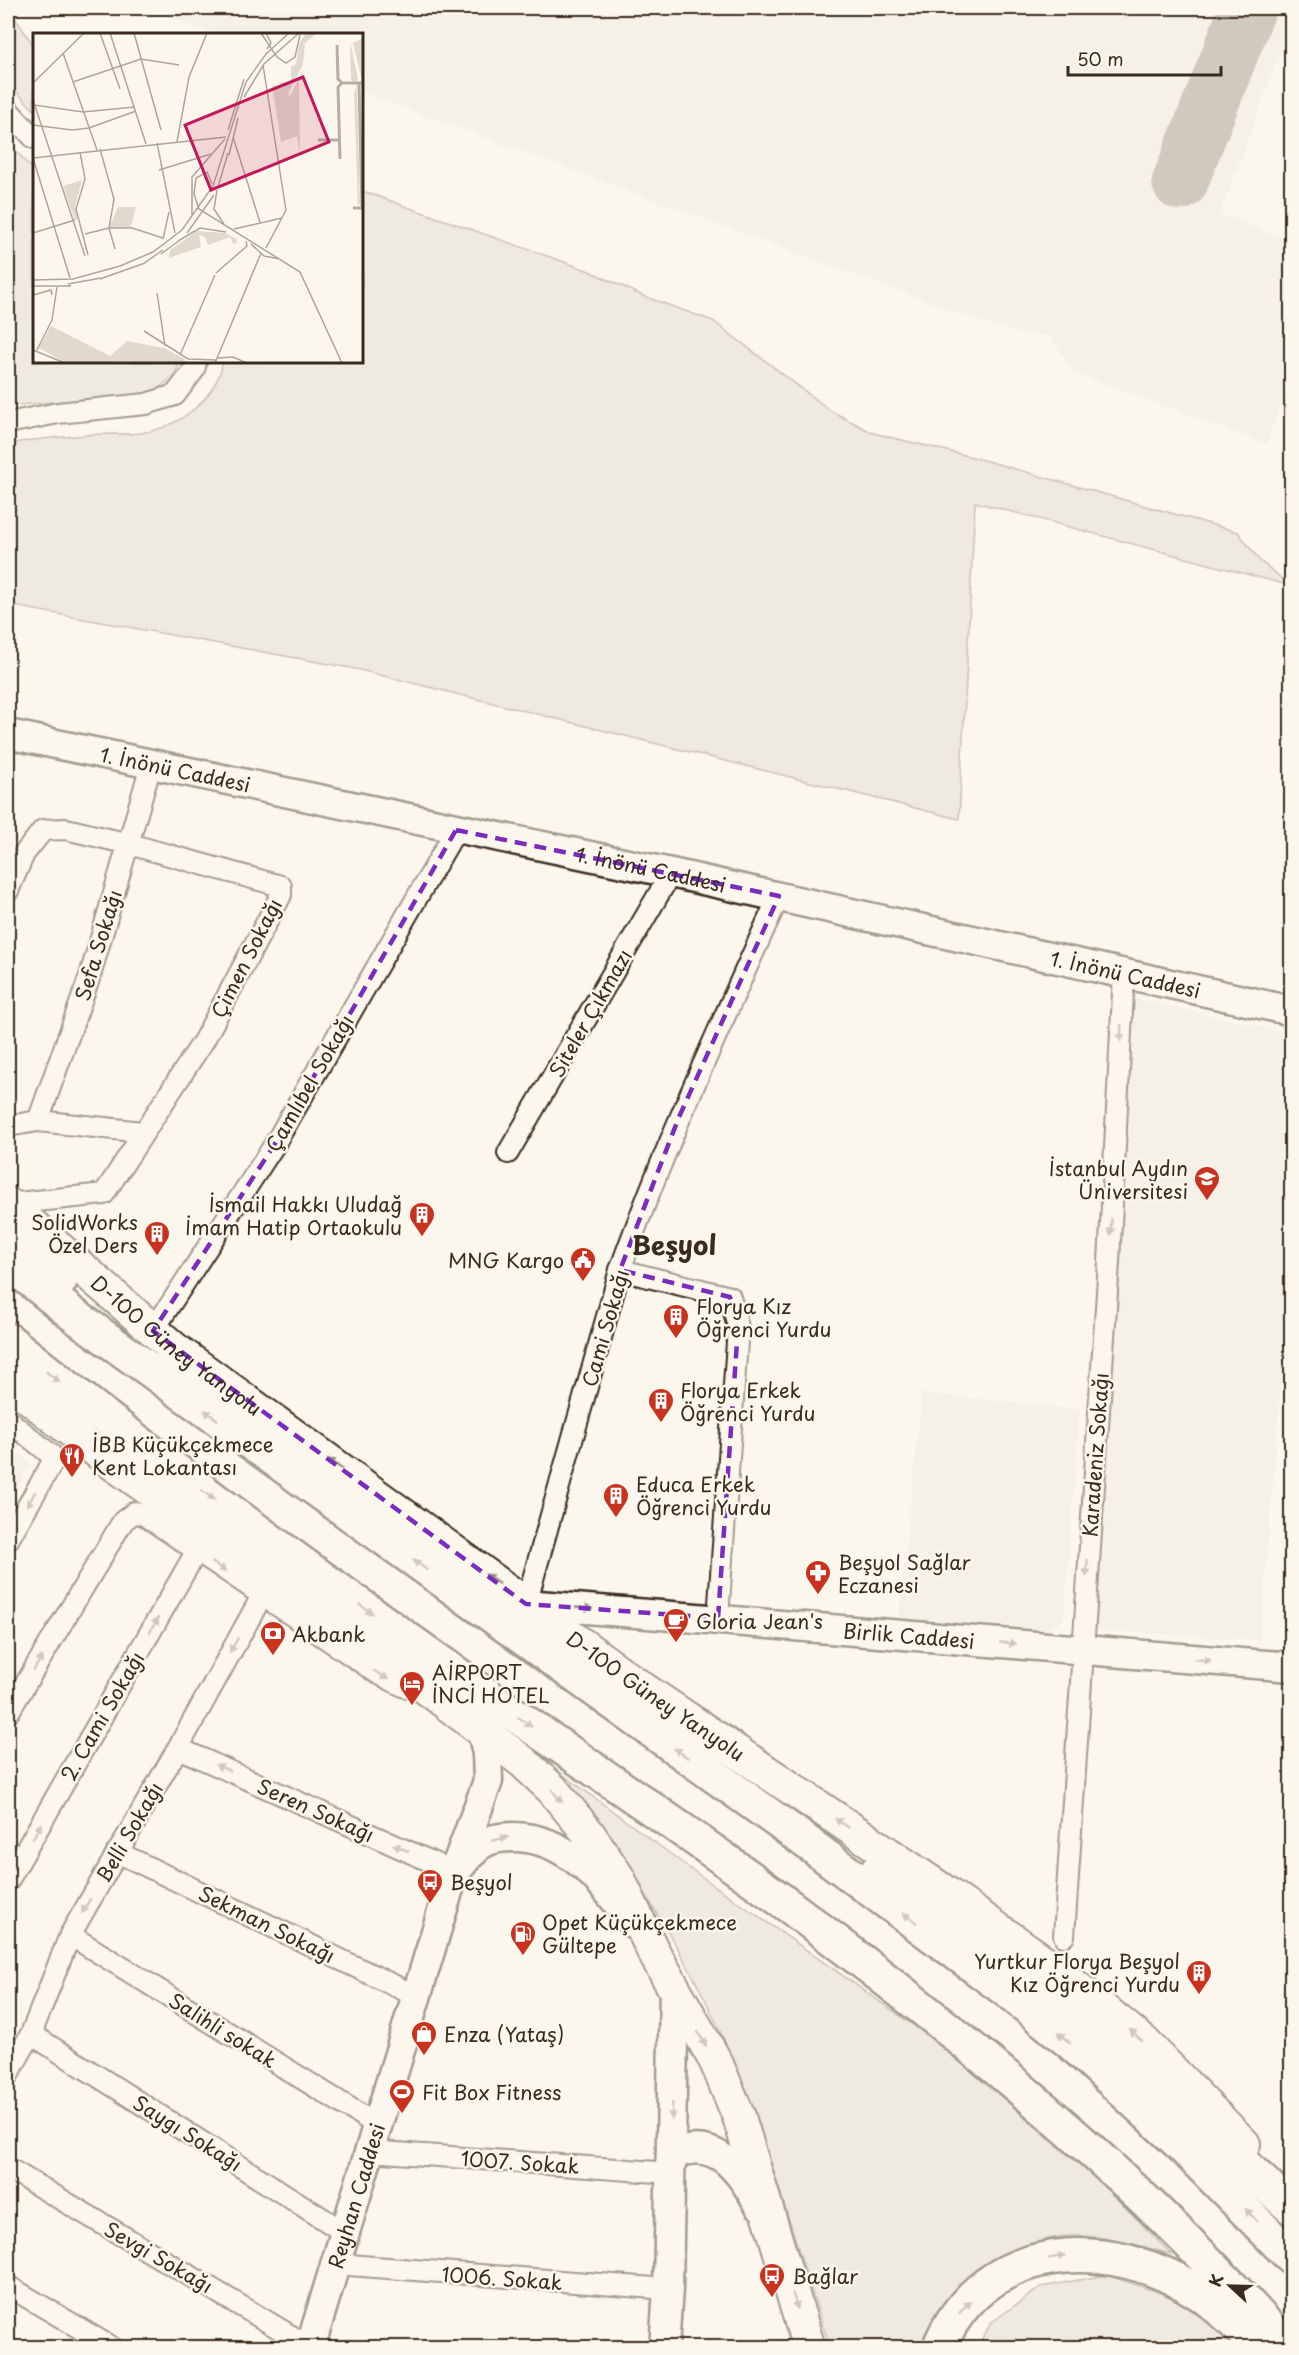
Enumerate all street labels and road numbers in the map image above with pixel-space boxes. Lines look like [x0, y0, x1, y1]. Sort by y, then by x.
street label: 1. İnönü Caddesi [97, 739, 253, 799]
street label: 1. İnönü Caddesi [573, 838, 729, 900]
street label: Sefa Sokağı [67, 886, 129, 1004]
street label: Çimen Sokağı [203, 893, 289, 1023]
street label: Siteler Çıkmazı [541, 943, 639, 1083]
street label: 1. İnönü Caddesi [1048, 943, 1203, 1005]
street label: Çamlıbel Sokağı [257, 1009, 361, 1157]
street label: Cami Sokağı [574, 1266, 636, 1390]
street label: D-100 Güney Yanyolu [85, 1268, 268, 1422]
street label: Karadeniz Sokağı [1074, 1372, 1116, 1538]
street label: Birlik Caddesi [842, 1615, 976, 1656]
street label: D-100 Güney Yanyolu [561, 1623, 751, 1768]
street label: 2. Cami Sokağı [53, 1646, 151, 1786]
street label: Seren Sokağı [253, 1771, 379, 1849]
street label: Belli Sokağı [88, 1776, 170, 1888]
street label: Sekman Sokağı [194, 1878, 340, 1970]
street label: Salihli sokak [163, 1985, 283, 2075]
street label: Saygı Sokağı [128, 2088, 248, 2178]
street label: Reyhan Caddesi [320, 2119, 392, 2272]
street label: 1007. Sokak [460, 2143, 580, 2181]
street label: Sevgi Sokağı [99, 2214, 219, 2300]
street label: 1006. Sokak [441, 2259, 563, 2297]

